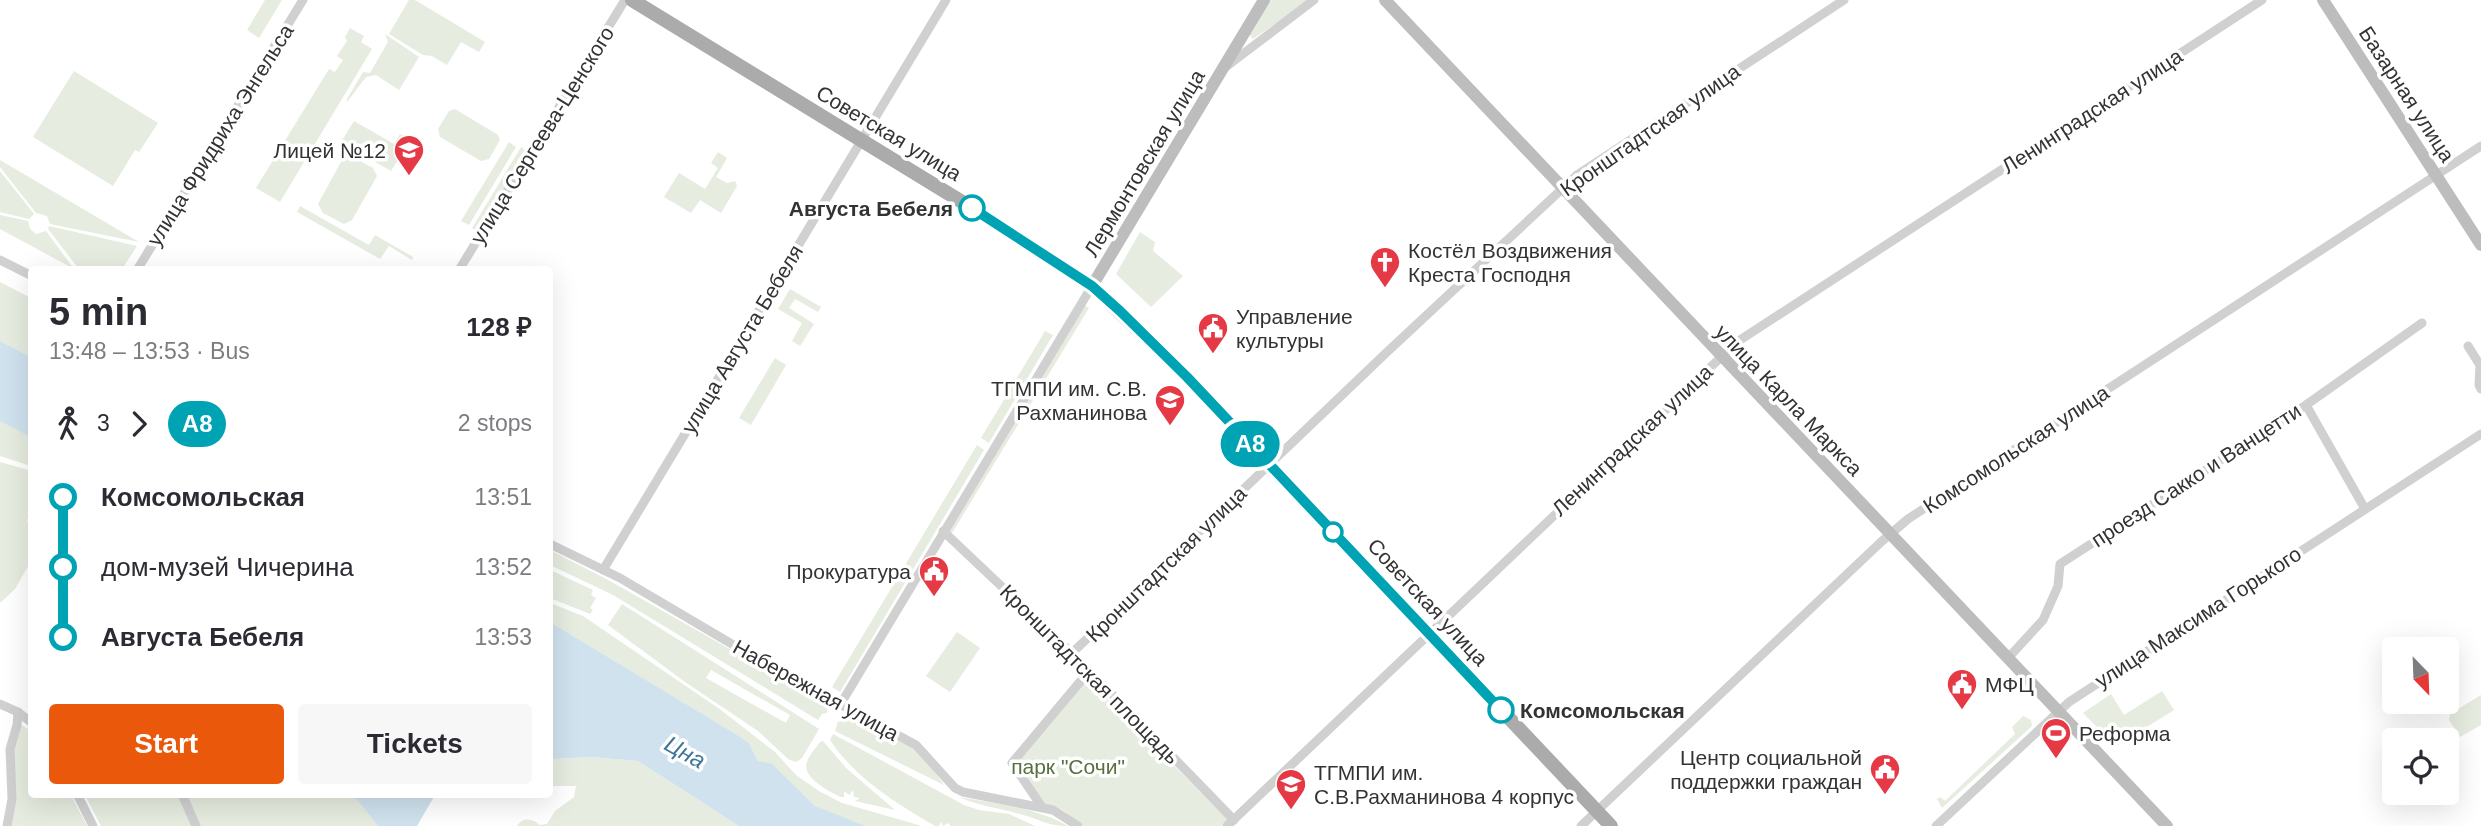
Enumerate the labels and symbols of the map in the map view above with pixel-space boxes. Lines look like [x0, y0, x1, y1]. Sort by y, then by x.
street label: улица Фридриха Энгельса [142, 20, 298, 250]
street label: улица Сергеева-Ценского [466, 22, 618, 248]
street label: Базарная улица [2355, 22, 2459, 166]
street label: Ленинградская улица [1997, 44, 2187, 178]
street label: Кронштадтская улица [1556, 59, 1744, 201]
street label: Лермонтовская улица [1079, 65, 1209, 260]
street label: Советская улица [812, 81, 966, 185]
school or university icon: Лицей №12 [392, 133, 426, 177]
place label: Лицей №12 [274, 139, 386, 162]
marker: Августа Бебеля [959, 195, 985, 221]
place label: Августа Бебеля [789, 197, 953, 220]
place label: Костёл Воздвижения Креста Господня [1408, 239, 1612, 286]
street label: улица Августа Бебеля [677, 241, 807, 437]
church icon: Костёл Воздвижения Креста Господня [1368, 245, 1402, 289]
place label: Управление культуры [1236, 305, 1353, 352]
public building icon: Управление культуры [1196, 311, 1230, 355]
street label: улица Карла Маркса [1711, 320, 1867, 480]
street label: Ленинградская улица [1547, 360, 1717, 520]
place label: ТГМПИ им. С.В. Рахманинова [991, 377, 1147, 424]
street label: Комсомольская улица [1919, 380, 2113, 518]
school or university icon: ТГМПИ им. С.В. Рахманинова [1153, 383, 1187, 427]
street label: проезд Сакко и Ванцетти [2087, 399, 2305, 551]
line badge: А8 [1218, 421, 1282, 467]
street label: Кронштадтская улица [1081, 481, 1251, 646]
unlabelled marker [1323, 522, 1343, 542]
street label: Советская улица [1363, 534, 1493, 670]
street label: улица Максима Горького [2091, 542, 2305, 692]
public building icon: Прокуратура [917, 554, 951, 598]
place label: Прокуратура [786, 560, 911, 583]
street label: Кронштадтская площадь [996, 580, 1184, 768]
street label: Набережная улица [729, 635, 903, 745]
north arrow [2382, 637, 2459, 714]
public building icon: МФЦ [1945, 667, 1979, 711]
place label: МФЦ [1985, 673, 2034, 696]
marker: Комсомольская [1488, 697, 1514, 723]
place label: Комсомольская [1520, 699, 1685, 722]
sports icon: Реформа [2039, 716, 2073, 760]
place label: Реформа [2079, 722, 2171, 745]
water label: Цна [660, 730, 710, 774]
place label: Центр социальной поддержки граждан [1670, 746, 1862, 793]
public building icon: Центр социальной поддержки граждан [1868, 752, 1902, 796]
park label: парк "Сочи" [1011, 755, 1125, 778]
place label: ТГМПИ им. С.В.Рахманинова 4 корпус [1314, 761, 1574, 808]
school or university icon: ТГМПИ им. С.В.Рахманинова 4 корпус [1274, 767, 1308, 811]

